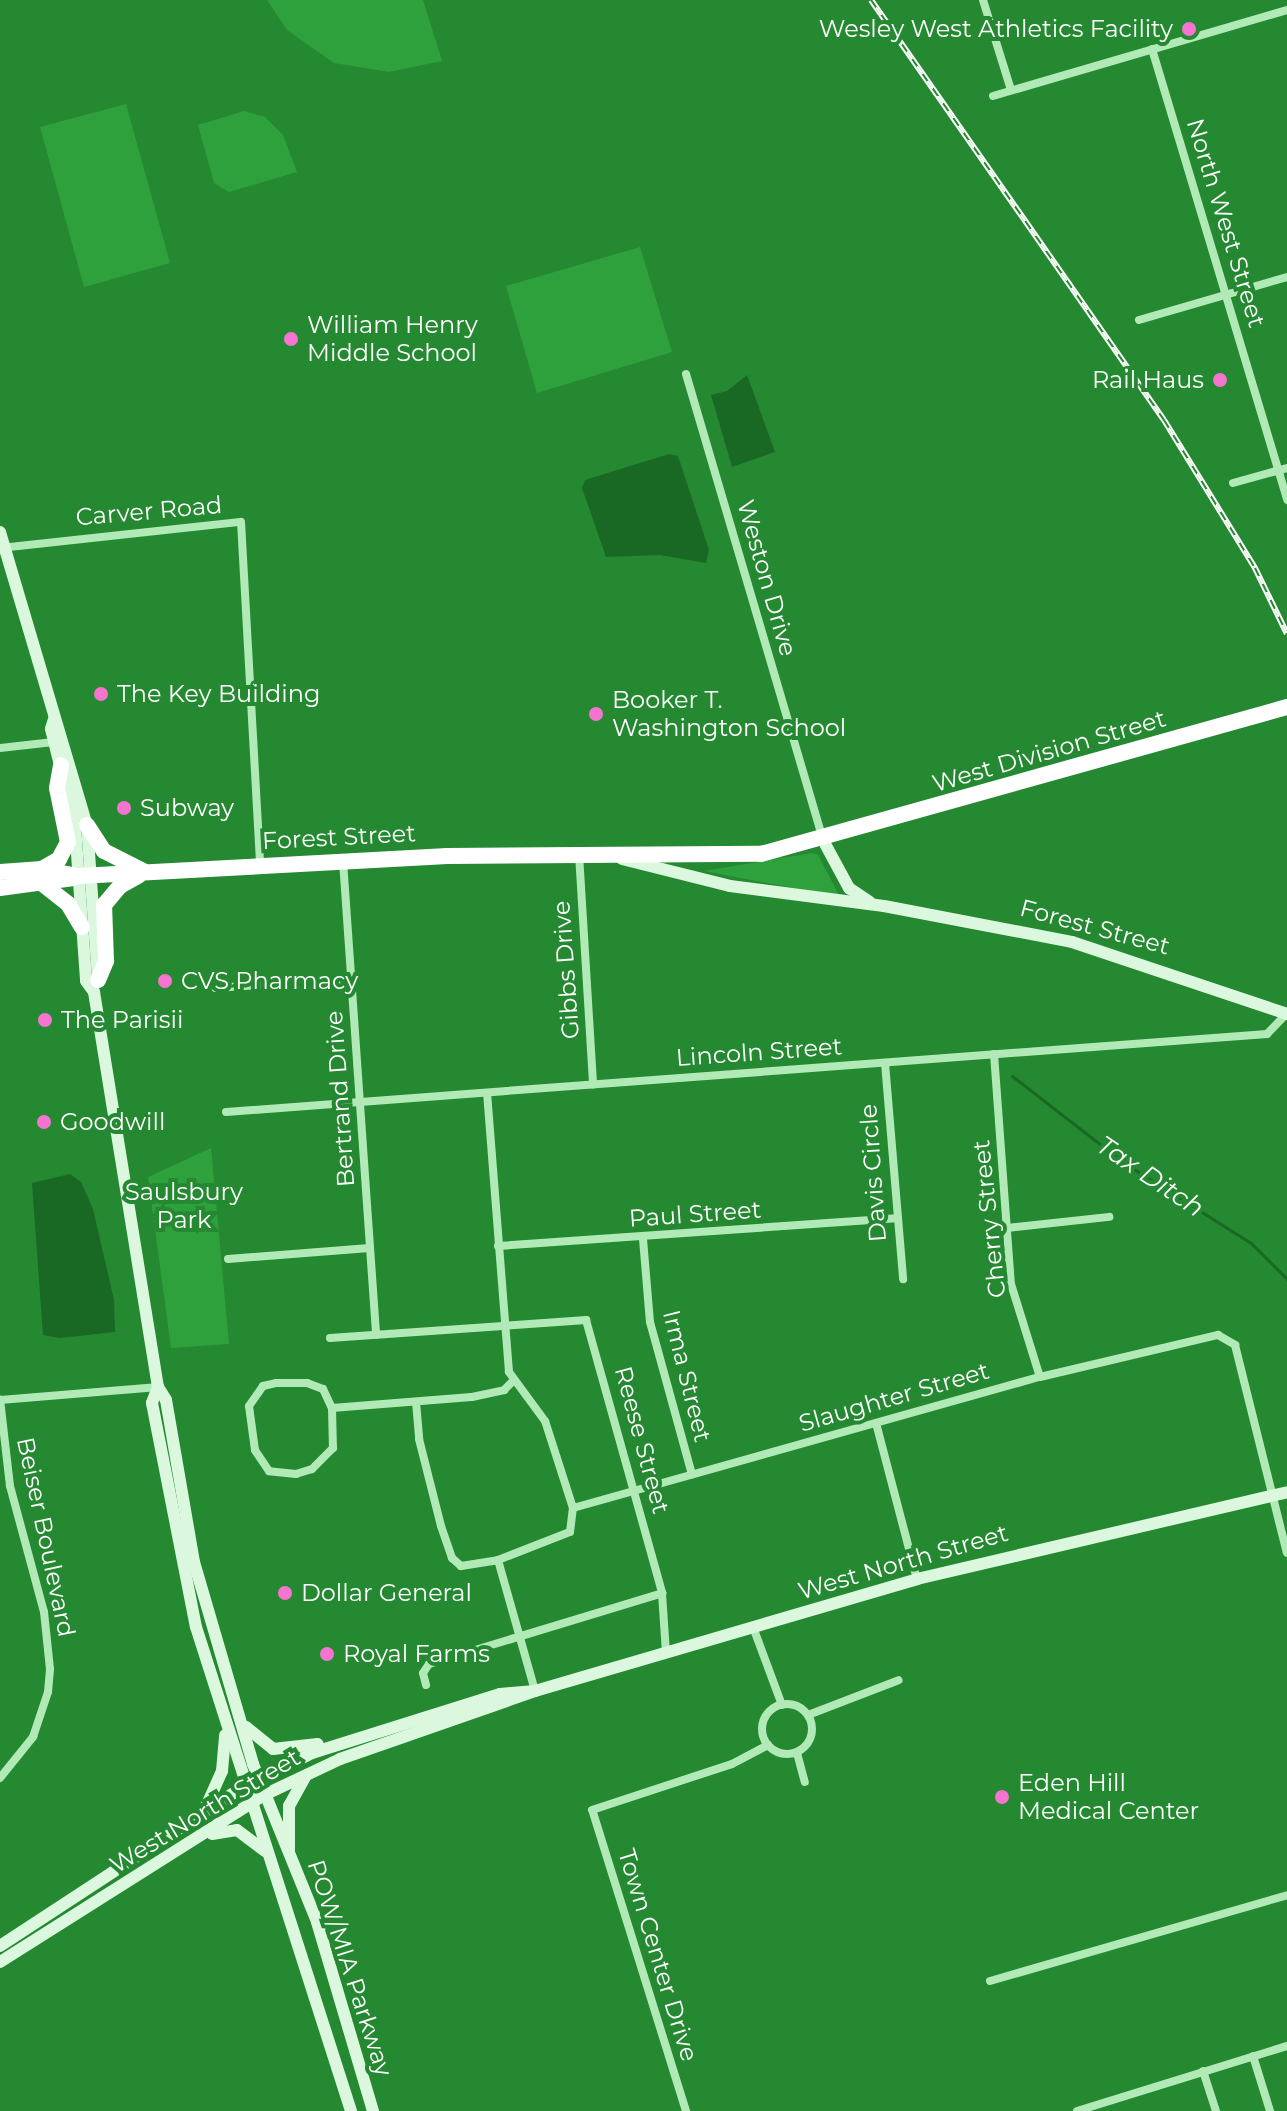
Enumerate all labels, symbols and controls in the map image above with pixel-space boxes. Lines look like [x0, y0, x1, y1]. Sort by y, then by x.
place label: Wesley West Athletics Facility [819, 15, 1173, 43]
marker: Wesley West Athletics Facility [1180, 20, 1198, 38]
street label: North West Street [1181, 115, 1271, 331]
place label: William Henry Middle School [307, 311, 478, 367]
marker: William Henry Middle School [282, 330, 300, 348]
place label: Rail Haus [1092, 366, 1204, 394]
marker: Rail Haus [1211, 371, 1229, 389]
street label: Carver Road [75, 490, 223, 532]
street label: Weston Drive [731, 497, 803, 659]
place label: The Key Building [117, 680, 320, 708]
marker: The Key Building [92, 685, 110, 703]
place label: Booker T. Washington School [612, 686, 846, 742]
street label: West Division Street [929, 704, 1169, 798]
marker: Booker T. Washington School [587, 705, 605, 723]
place label: Subway [140, 794, 234, 822]
marker: Subway [115, 799, 133, 817]
street label: Forest Street [261, 819, 417, 855]
street label: Forest Street [1017, 893, 1173, 961]
street label: Gibbs Drive [547, 900, 585, 1040]
place label: CVS Pharmacy [181, 967, 358, 995]
marker: CVS Pharmacy [156, 972, 174, 990]
place label: The Parisii [61, 1006, 183, 1034]
street label: Bertrand Drive [319, 1010, 361, 1188]
marker: The Parisii [36, 1011, 54, 1029]
street label: Lincoln Street [675, 1032, 843, 1072]
street label: Davis Circle [854, 1103, 892, 1243]
place label: Goodwill [60, 1108, 165, 1136]
marker: Goodwill [35, 1113, 53, 1131]
water label: Tax Ditch [1091, 1130, 1209, 1224]
street label: Cherry Street [966, 1139, 1012, 1299]
park label: Saulsbury Park [125, 1178, 243, 1234]
street label: Paul Street [628, 1195, 762, 1233]
street label: Irma Street [657, 1307, 717, 1445]
street label: Slaughter Street [796, 1356, 992, 1438]
street label: Reese Street [608, 1363, 676, 1517]
street label: Beiser Boulevard [11, 1435, 81, 1639]
street label: West North Street [795, 1518, 1011, 1606]
place label: Dollar General [301, 1579, 472, 1607]
marker: Dollar General [276, 1584, 294, 1602]
place label: Royal Farms [343, 1640, 490, 1668]
marker: Royal Farms [318, 1645, 336, 1663]
street label: West North Street [105, 1743, 305, 1879]
place label: Eden Hill Medical Center [1018, 1769, 1199, 1825]
marker: Eden Hill Medical Center [993, 1788, 1011, 1806]
street label: Town Center Drive [612, 1845, 704, 2065]
street label: POW/MIA Parkway [301, 1856, 399, 2080]

